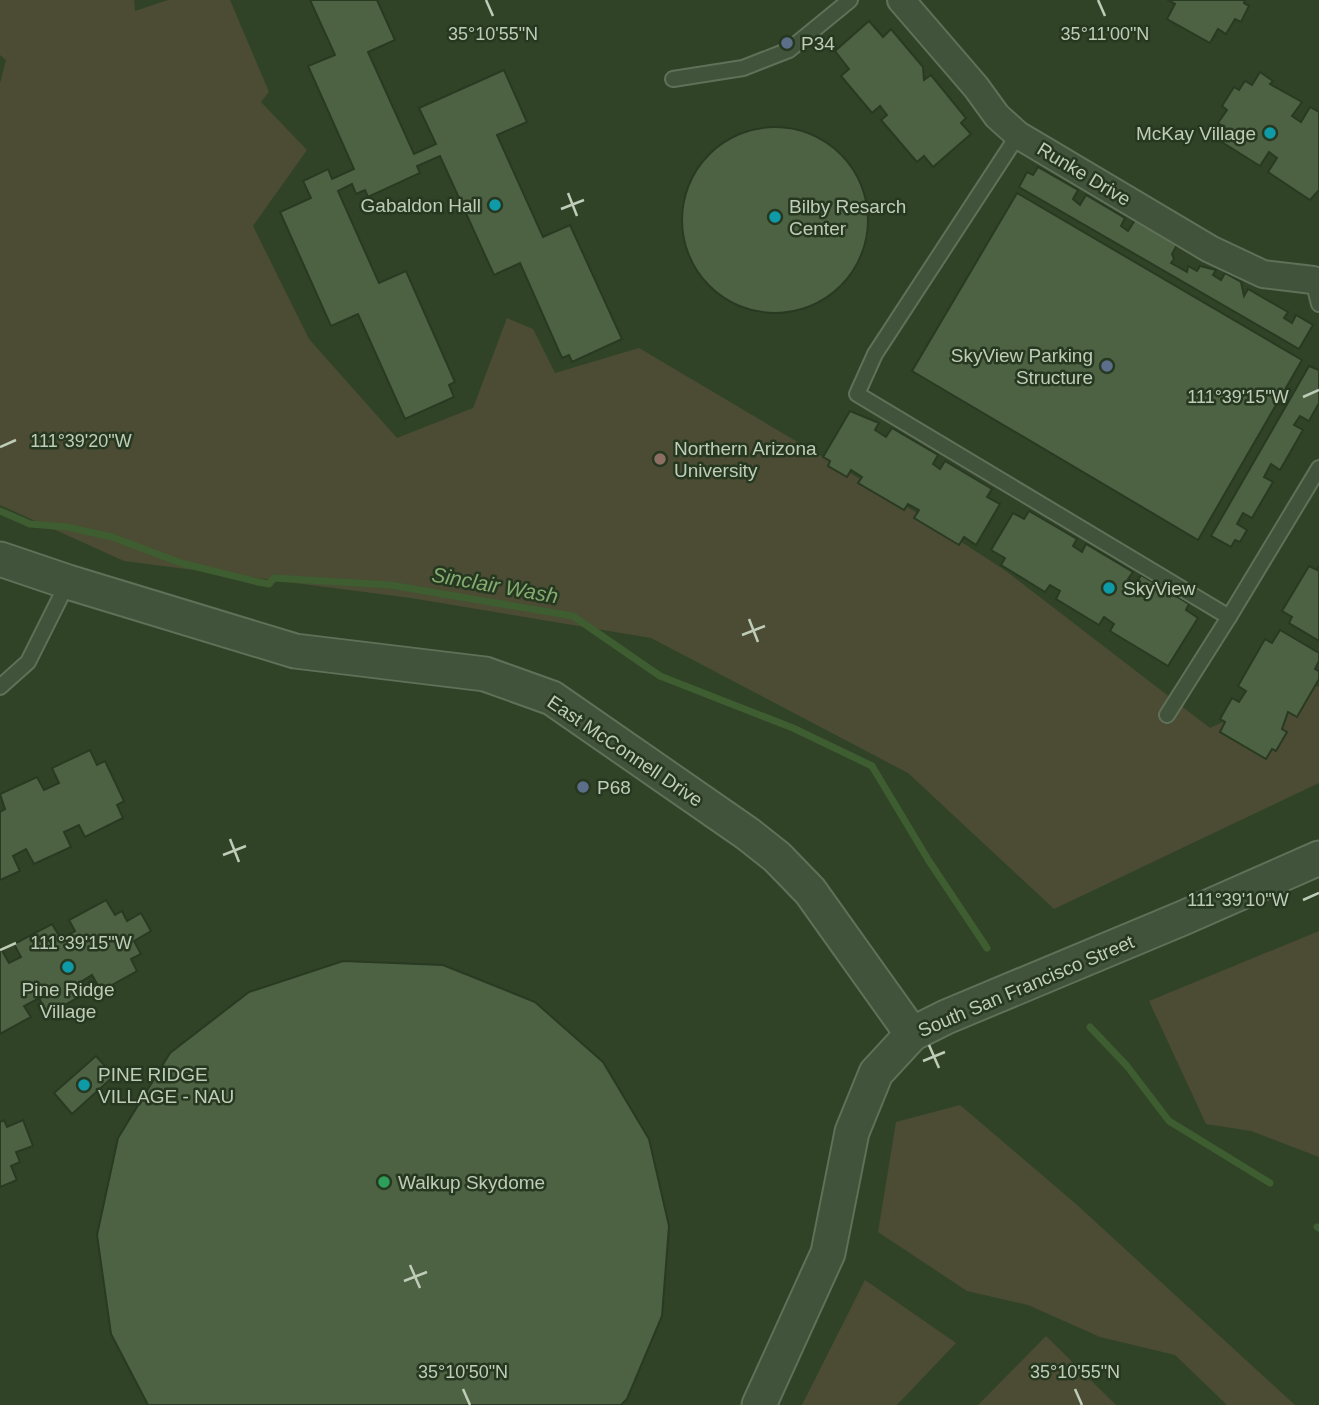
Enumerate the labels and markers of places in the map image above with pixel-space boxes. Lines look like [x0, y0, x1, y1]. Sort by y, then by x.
place label: P34 [801, 33, 835, 54]
marker: P34 [779, 35, 795, 51]
place label: McKay Village [1136, 123, 1256, 144]
marker: McKay Village [1262, 125, 1278, 141]
place label: Gabaldon Hall [361, 195, 481, 216]
place label: Bilby Resarch Center [789, 196, 906, 239]
marker: Gabaldon Hall [487, 197, 503, 213]
marker: Bilby Resarch Center [767, 209, 783, 225]
place label: SkyView Parking Structure [951, 345, 1093, 388]
marker: SkyView Parking Structure [1099, 358, 1115, 374]
place label: Northern Arizona University [674, 438, 817, 481]
marker: Northern Arizona University [652, 451, 668, 467]
place label: SkyView [1123, 578, 1196, 599]
marker: SkyView [1101, 580, 1117, 596]
place label: P68 [597, 777, 631, 798]
marker: P68 [575, 779, 591, 795]
marker: Pine Ridge Village [60, 959, 76, 975]
place label: Pine Ridge Village [22, 979, 114, 1022]
place label: PINE RIDGE VILLAGE - NAU [98, 1064, 234, 1107]
marker: PINE RIDGE VILLAGE - NAU [76, 1077, 92, 1093]
place label: Walkup Skydome [398, 1172, 545, 1193]
marker: Walkup Skydome [376, 1174, 392, 1190]

